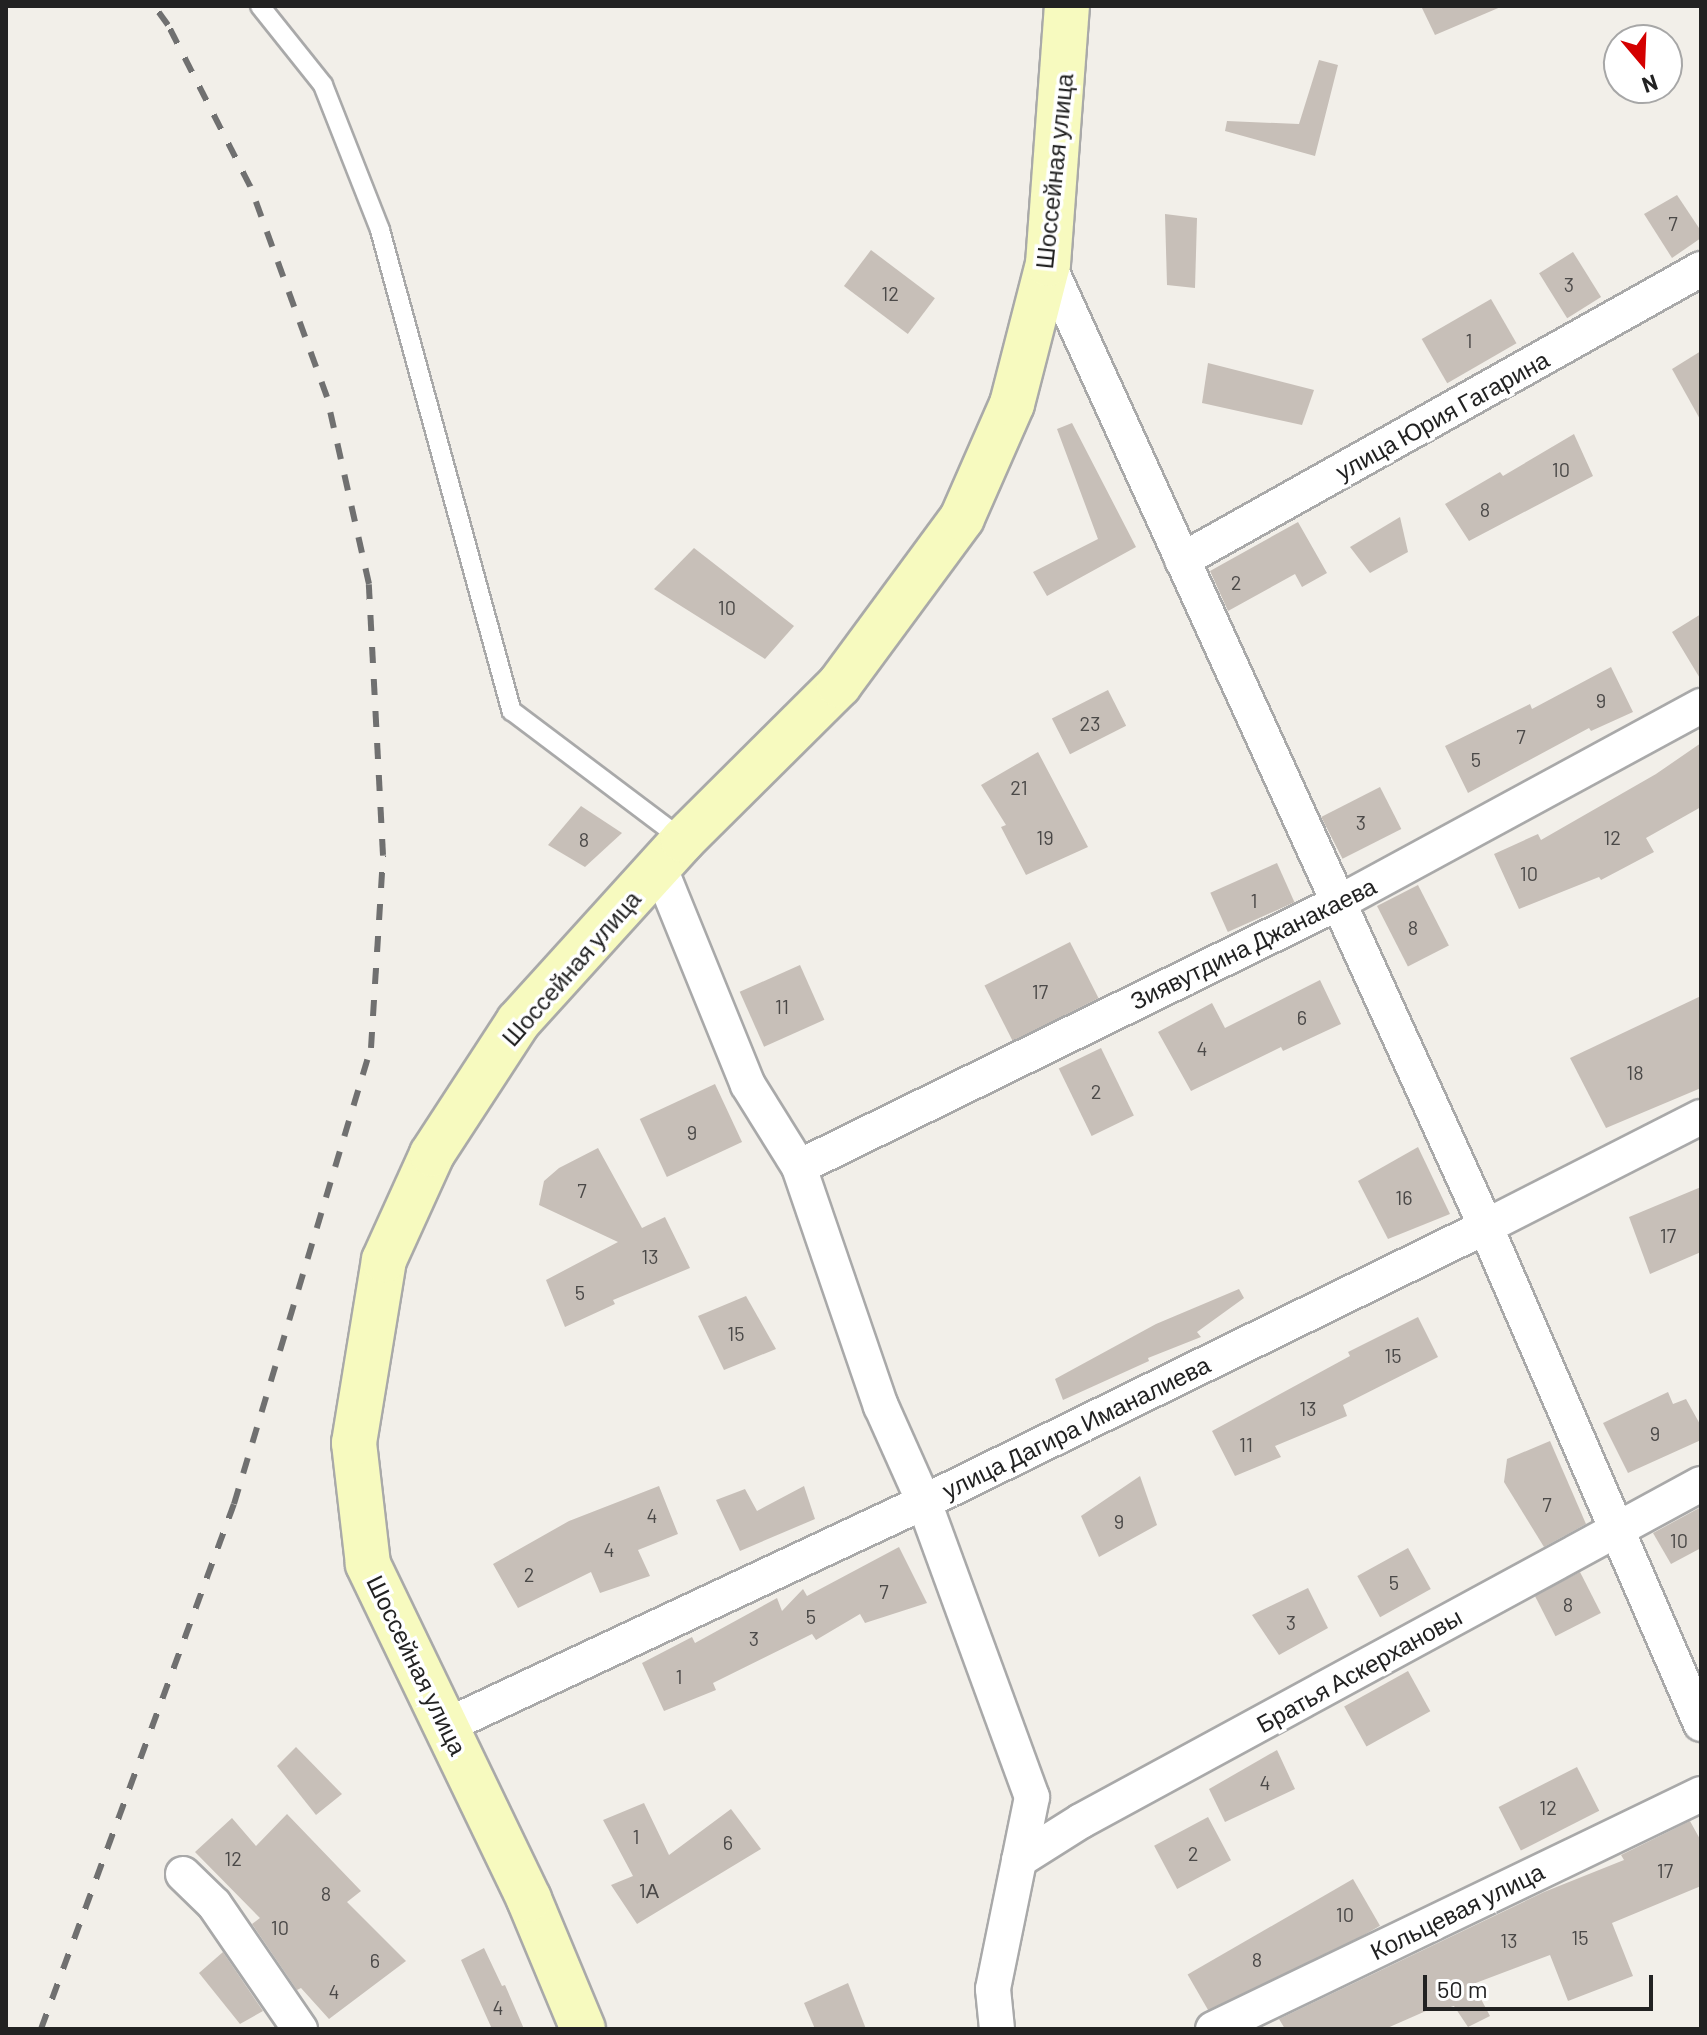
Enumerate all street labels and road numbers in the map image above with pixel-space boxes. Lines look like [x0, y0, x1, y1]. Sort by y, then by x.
street label: Шоссейная улица [1029, 72, 1079, 270]
street label: улица Юрия Гагарина [1330, 344, 1554, 486]
street label: Зиявутдина Джанакаева [1125, 871, 1381, 1015]
street label: Шоссейная улица [496, 884, 646, 1052]
street label: улица Дагира Иманалиева [937, 1350, 1215, 1504]
street label: Шоссейная улица [361, 1570, 473, 1760]
street label: Братья Аскерхановы [1251, 1602, 1467, 1738]
street label: Кольцевая улица [1365, 1856, 1549, 1966]

